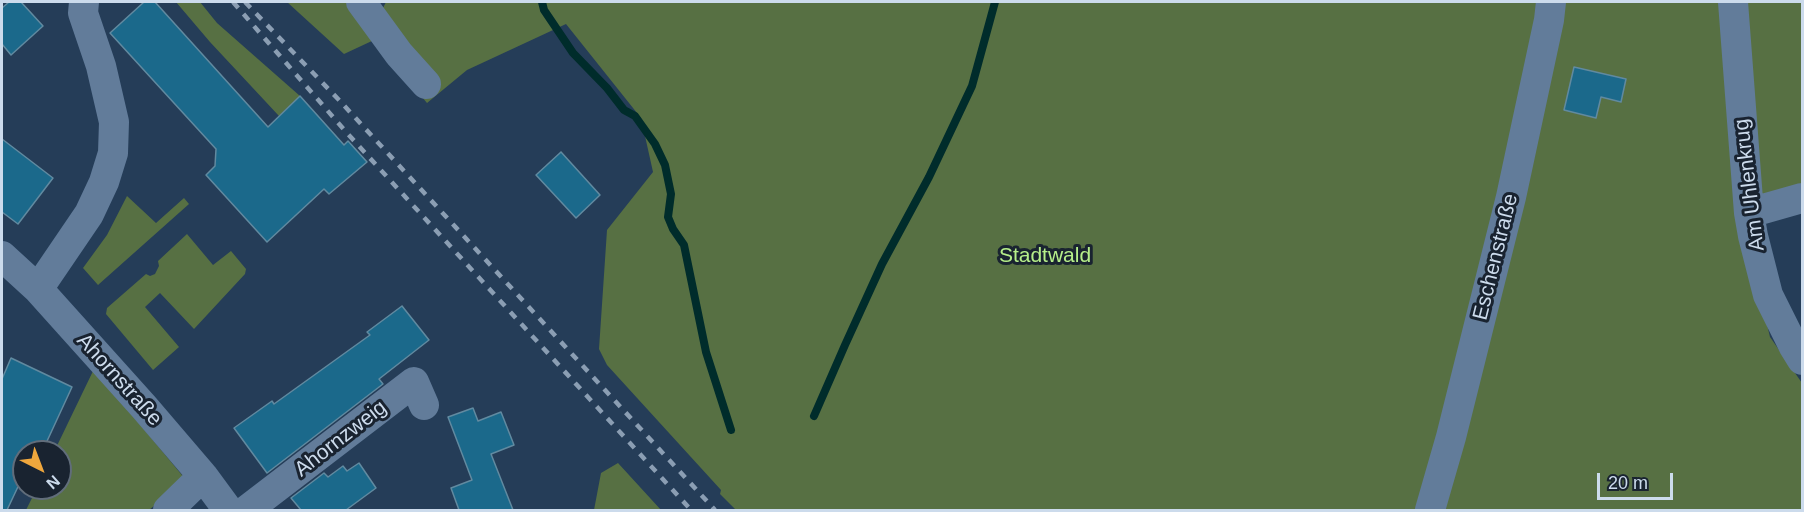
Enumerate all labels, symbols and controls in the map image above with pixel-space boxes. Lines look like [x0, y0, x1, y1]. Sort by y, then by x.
street label: Am Uhlenkrug [1729, 117, 1771, 253]
street label: Eschenstraße [1468, 191, 1524, 323]
park label: Stadtwald [999, 243, 1091, 269]
street label: Ahornstraße [71, 329, 167, 431]
street label: Ahornzweig [290, 395, 392, 483]
north arrow [12, 440, 72, 500]
scale bar [1600, 461, 1676, 499]
text: N [43, 472, 63, 492]
text: 20 m [1608, 473, 1648, 493]

